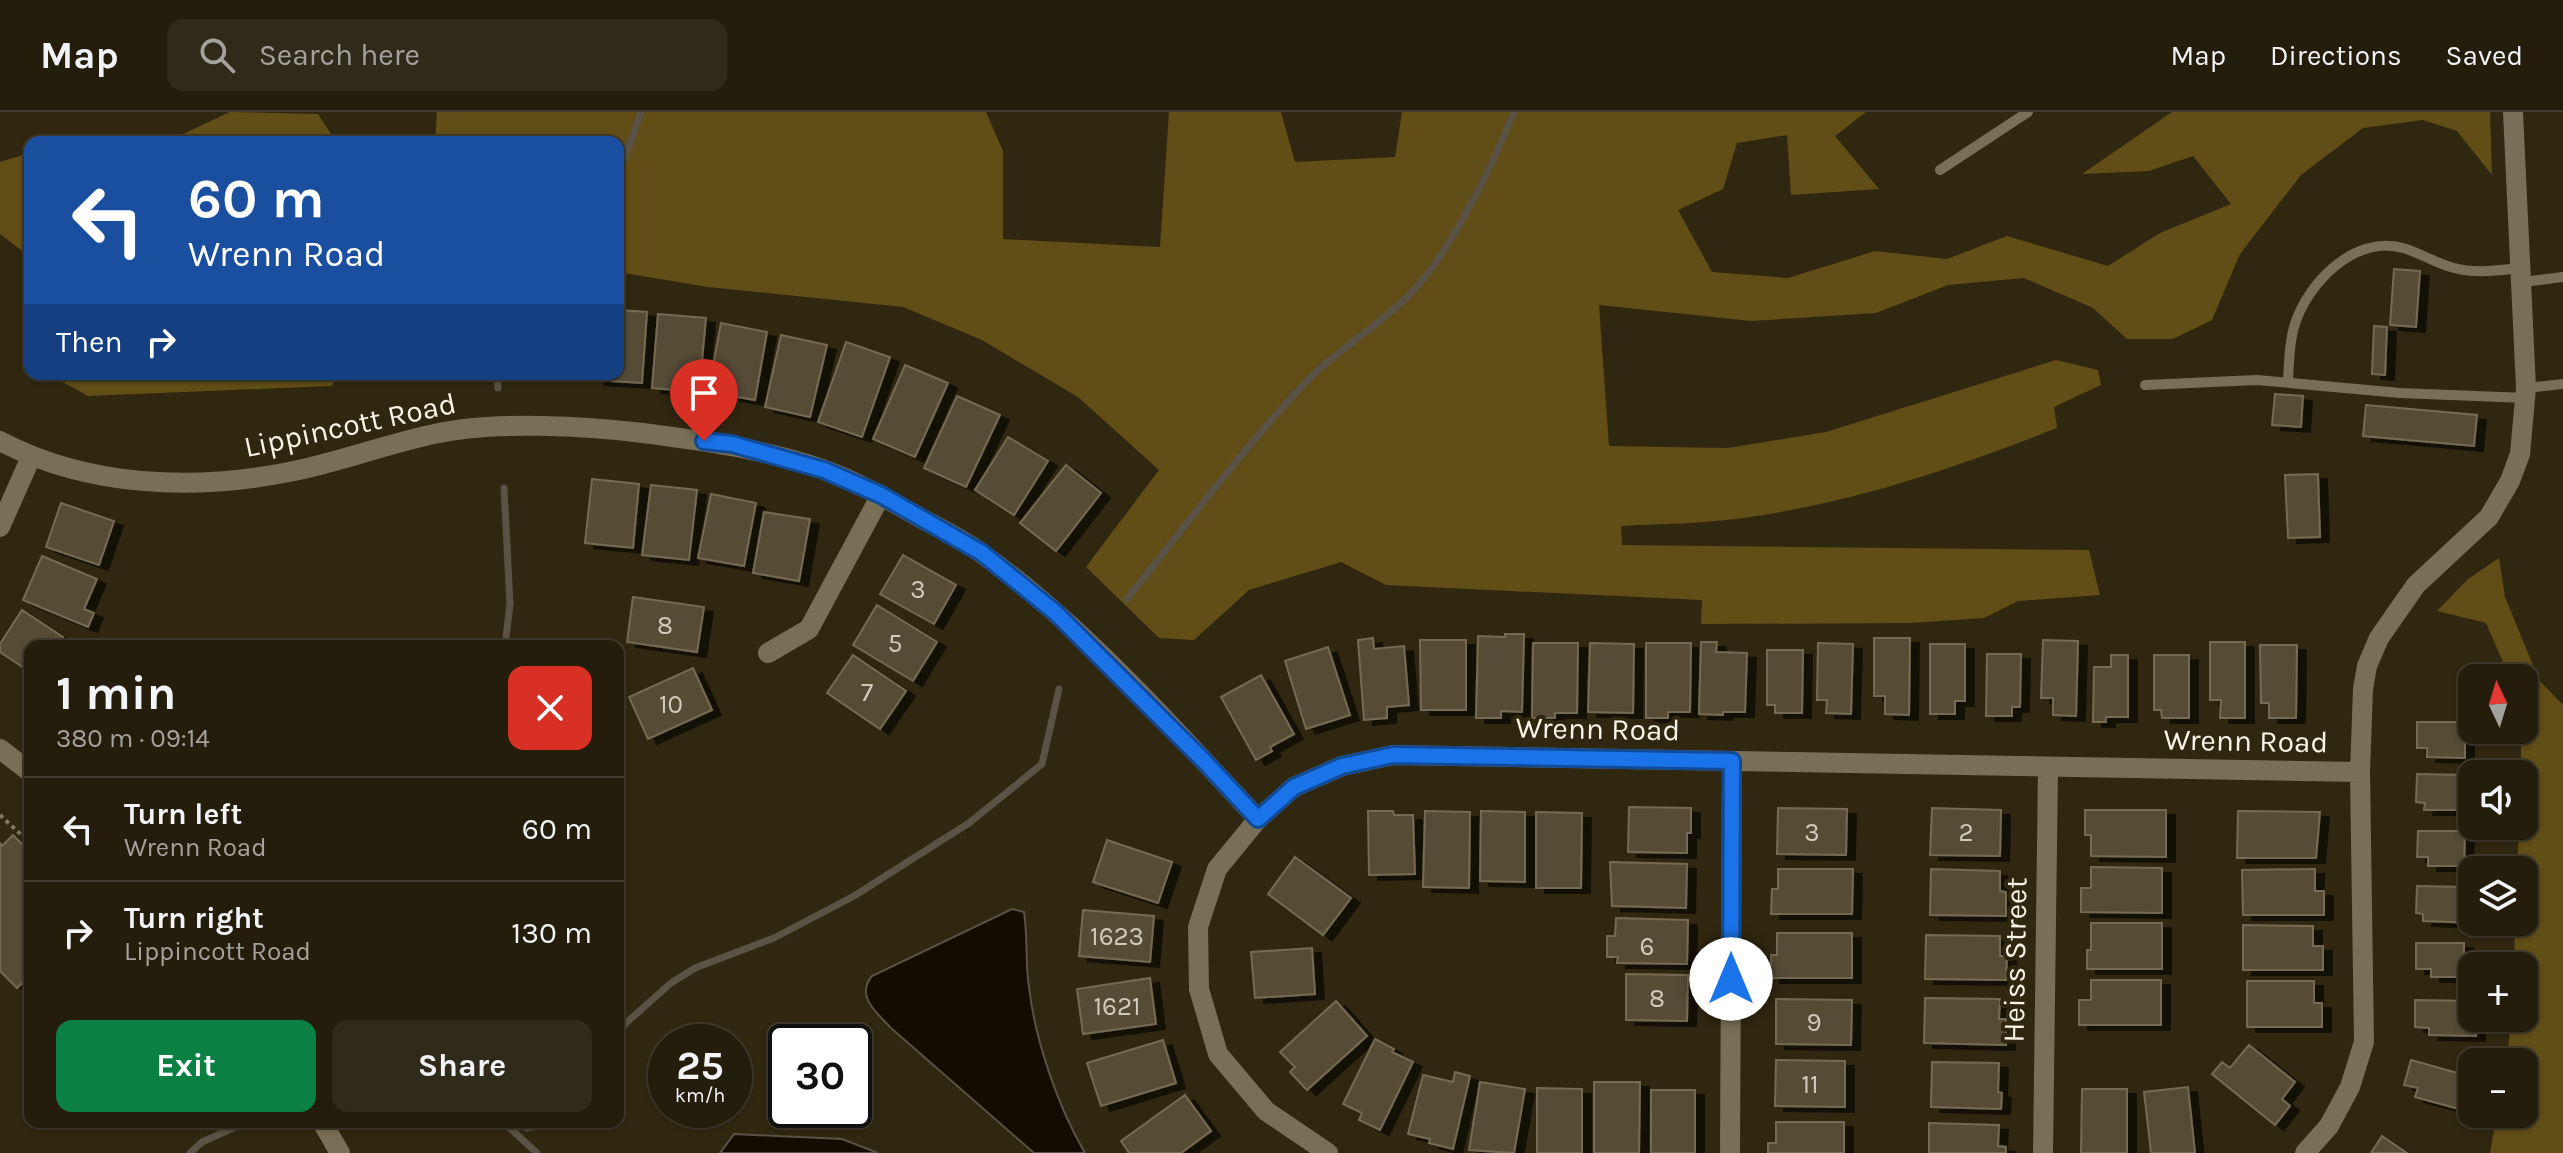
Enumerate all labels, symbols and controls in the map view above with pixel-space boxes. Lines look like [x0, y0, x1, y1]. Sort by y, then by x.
search box [167, 19, 727, 91]
text: Map [40, 33, 119, 78]
icon: search [195, 33, 239, 77]
text: Search here [259, 37, 420, 73]
text: Map [2171, 39, 2226, 72]
text: Directions [2270, 39, 2402, 72]
text: Saved [2446, 39, 2523, 72]
text: 60 m [188, 166, 325, 231]
icon: left [56, 168, 160, 272]
text: Wrenn Road [188, 233, 385, 275]
icon: right [139, 320, 183, 364]
text: Then [56, 324, 123, 360]
pin [670, 359, 738, 441]
icon: arrive [682, 371, 726, 415]
street label: Lippincott Road [241, 385, 459, 465]
house number: 3 [910, 574, 926, 605]
house number: 8 [657, 610, 673, 641]
house number: 5 [888, 628, 902, 659]
north arrow [2458, 664, 2538, 744]
map controls [2458, 664, 2538, 1128]
text: 1 min [56, 665, 176, 721]
button: close [508, 666, 592, 750]
house number: 7 [861, 677, 873, 708]
house number: 10 [659, 689, 683, 720]
street label: Wrenn Road [1515, 710, 1681, 748]
street label: Wrenn Road [2163, 722, 2329, 760]
text: 380 m · 09:14 [56, 723, 210, 754]
button: sound [2458, 760, 2538, 840]
text: Turn left [124, 796, 242, 832]
icon: left [56, 807, 100, 851]
text: 60 m [522, 811, 592, 847]
house number: 3 [1804, 817, 1820, 848]
house number: 2 [1958, 817, 1974, 848]
text: Wrenn Road [124, 832, 267, 863]
button: layers [2458, 856, 2538, 936]
street label: Heiss Street [1996, 877, 2034, 1043]
text: Turn right [124, 900, 264, 936]
icon: right [56, 911, 100, 955]
text: 130 m [511, 915, 592, 951]
house number: 1623 [1090, 921, 1144, 952]
house number: 6 [1640, 931, 1654, 962]
text: Lippincott Road [124, 936, 311, 967]
position arrow [1689, 937, 1773, 1021]
button: + [2458, 952, 2538, 1032]
house number: 8 [1649, 983, 1665, 1014]
house number: 1621 [1093, 991, 1141, 1022]
house number: 9 [1806, 1007, 1822, 1038]
button: Exit [56, 1020, 316, 1112]
button: Share [332, 1020, 592, 1112]
speed limit sign: 30 [768, 1024, 872, 1128]
text: 25 [676, 1042, 724, 1089]
button: − [2458, 1048, 2538, 1128]
house number: 11 [1801, 1069, 1819, 1100]
text: km/h [675, 1084, 725, 1107]

